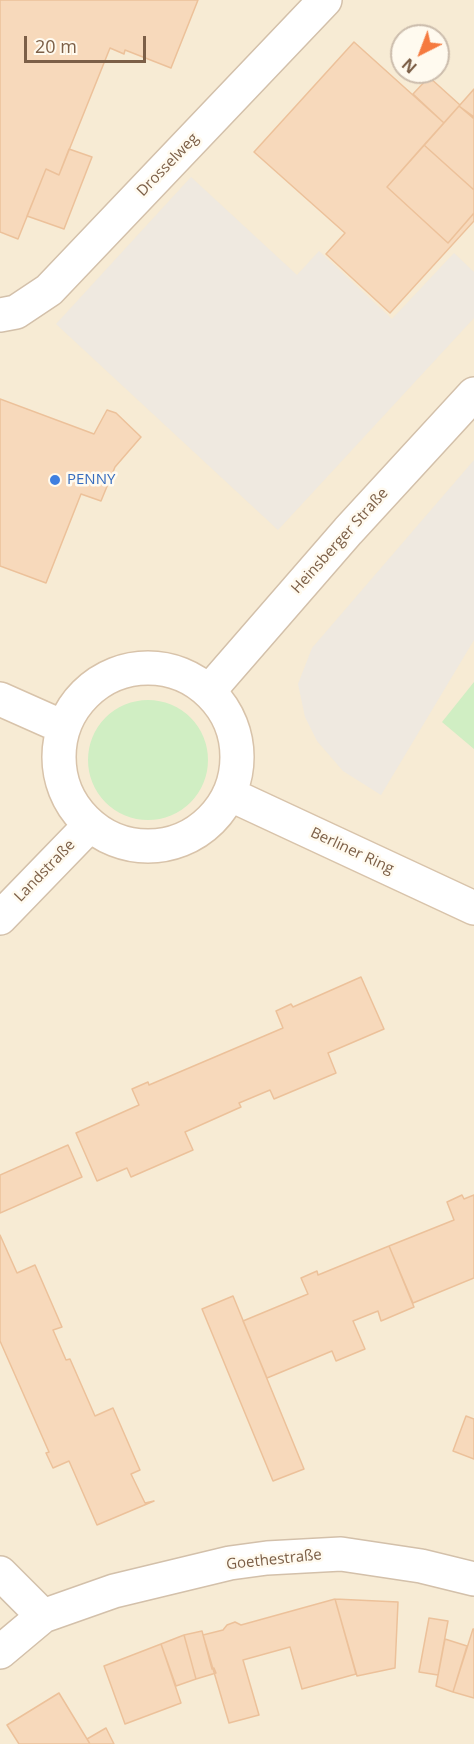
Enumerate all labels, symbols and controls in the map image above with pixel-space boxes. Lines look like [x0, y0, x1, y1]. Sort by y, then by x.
scale bar [27, 24, 148, 62]
north arrow [390, 24, 450, 84]
text: 20 m [35, 34, 77, 58]
text: N [397, 53, 421, 78]
street label: Drosselweg [133, 130, 203, 200]
place label: PENNY [67, 471, 115, 489]
marker: PENNY [48, 473, 62, 487]
street label: Heinsberger Straße [288, 485, 392, 597]
street label: Berliner Ring [307, 824, 397, 878]
street label: Landstraße [11, 836, 79, 906]
street label: Goethestraße [225, 1546, 323, 1574]

